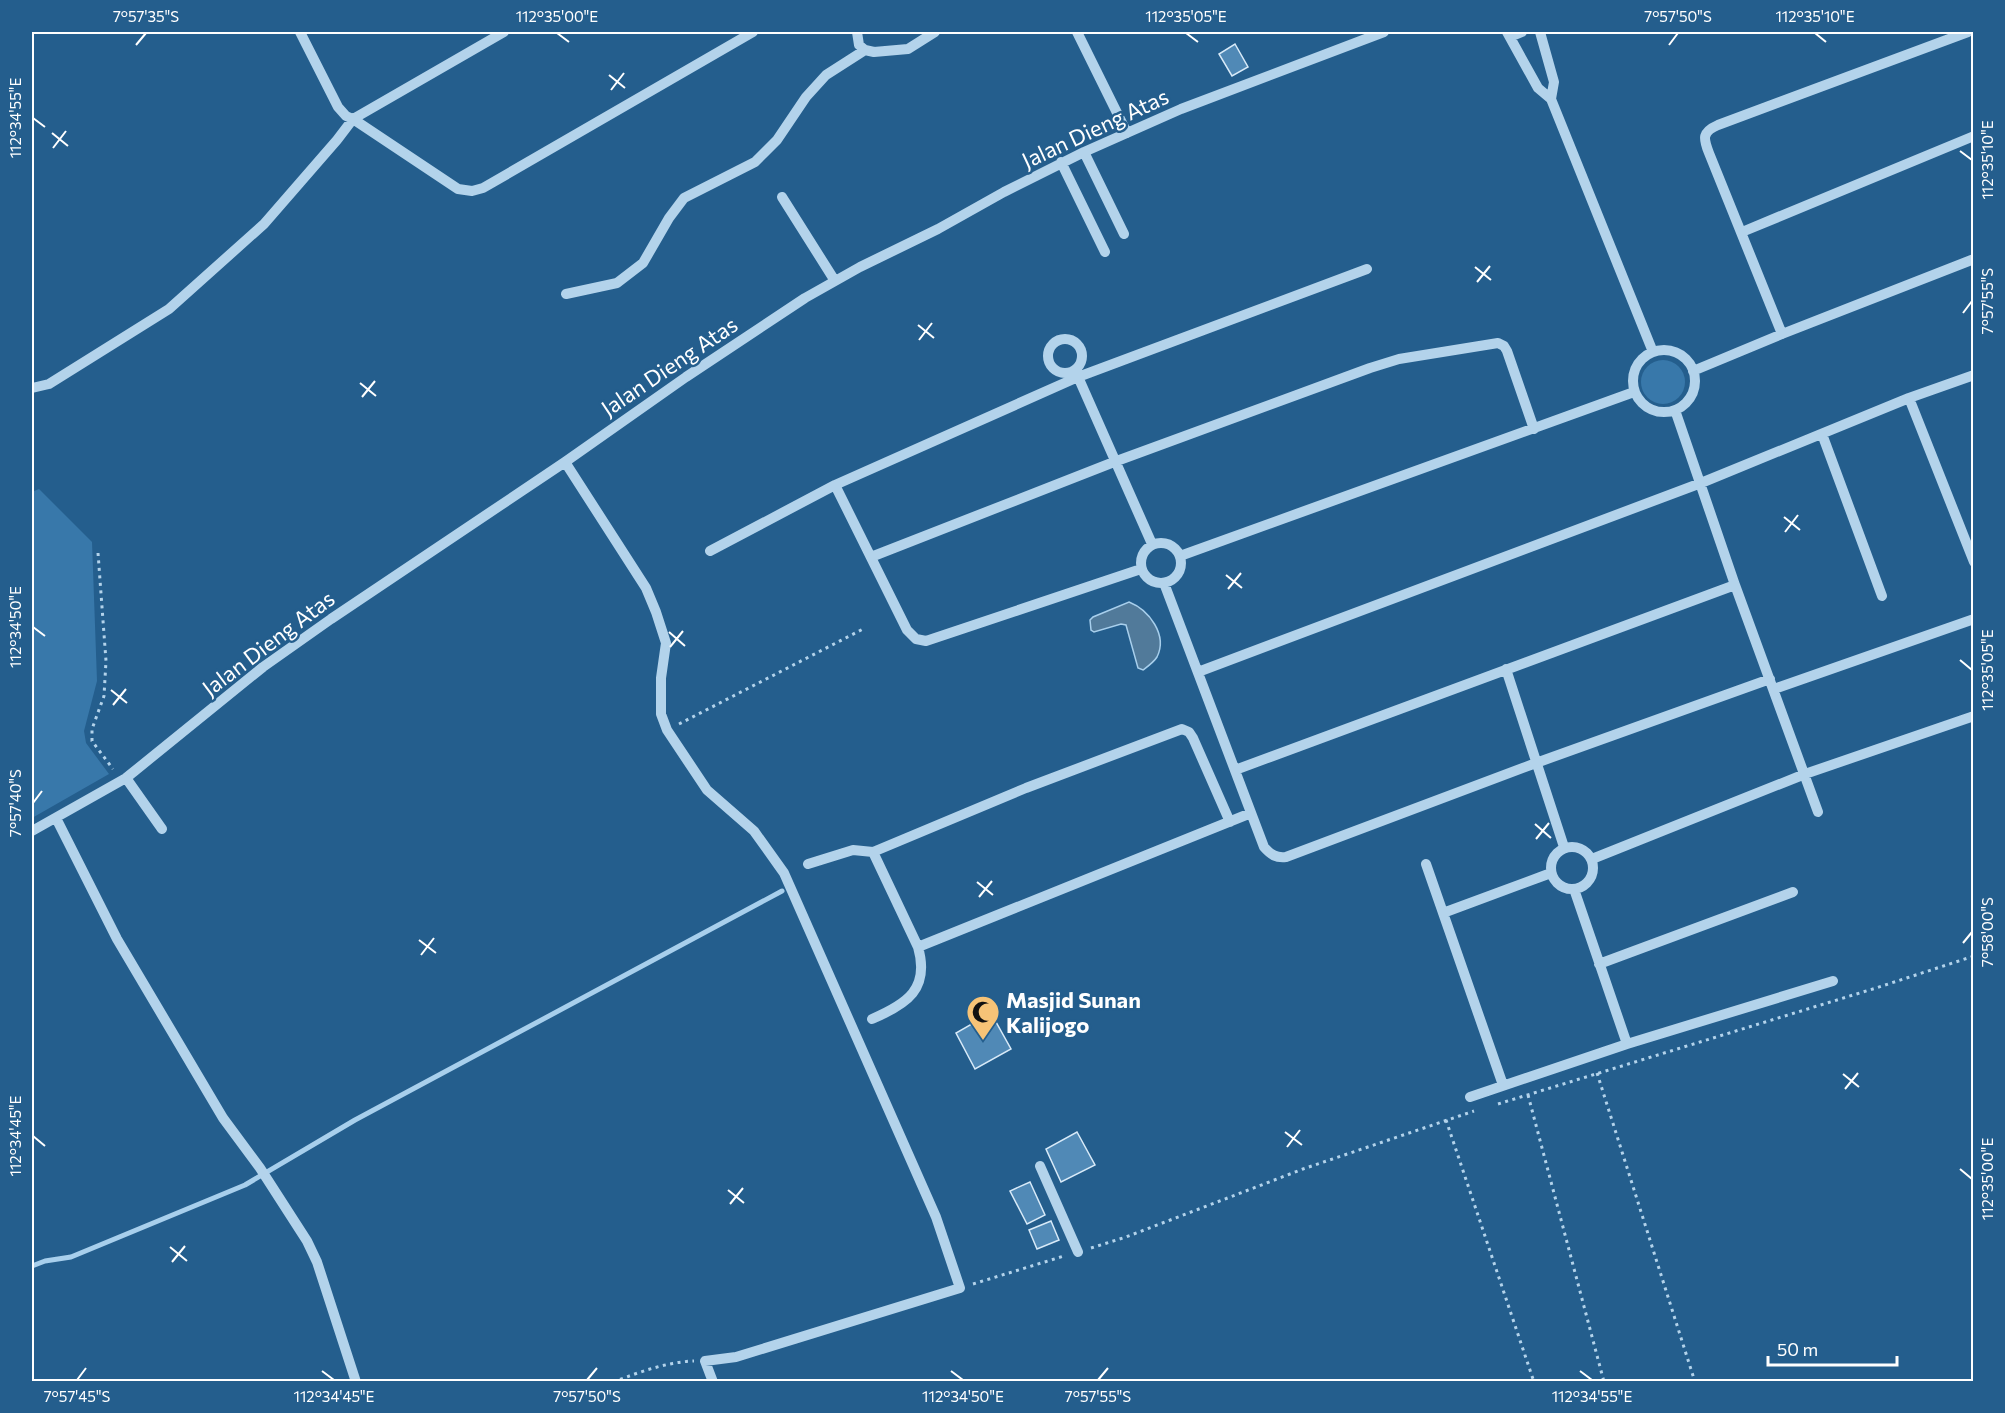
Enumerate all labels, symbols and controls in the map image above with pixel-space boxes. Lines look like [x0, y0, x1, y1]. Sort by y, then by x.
text: 7°57'35"S [113, 7, 179, 25]
text: 112°35'00"E [516, 7, 598, 25]
text: 112°35'05"E [1145, 7, 1227, 25]
text: 7°57'50"S [1644, 7, 1712, 25]
text: 112°35'10"E [1775, 7, 1855, 25]
text: 112°34'55"E [6, 78, 24, 158]
street label: Jalan Dieng Atas [1017, 82, 1173, 174]
text: 112°35'10"E [1978, 120, 1996, 200]
text: 7°57'55"S [1978, 268, 1996, 334]
street label: Jalan Dieng Atas [596, 310, 742, 422]
street label: Jalan Dieng Atas [196, 584, 340, 702]
text: 112°34'50"E [6, 586, 24, 668]
text: 112°35'05"E [1978, 629, 1996, 711]
text: 7°57'40"S [6, 769, 24, 837]
text: 7°58'00"S [1978, 897, 1996, 967]
place label: Masjid Sunan Kalijogo [1006, 986, 1141, 1038]
mosque icon: Masjid Sunan Kalijogo [965, 994, 1001, 1041]
text: 112°34'45"E [6, 1095, 24, 1177]
text: 112°35'00"E [1978, 1138, 1996, 1220]
scale bar [1768, 1329, 1897, 1367]
text: 50 m [1777, 1338, 1818, 1360]
text: 7°57'45"S [44, 1387, 111, 1405]
text: 112°34'45"E [294, 1387, 375, 1405]
text: 7°57'50"S [553, 1387, 621, 1405]
text: 112°34'50"E [922, 1387, 1004, 1405]
text: 7°57'55"S [1065, 1387, 1131, 1405]
text: 112°34'55"E [1552, 1387, 1632, 1405]

